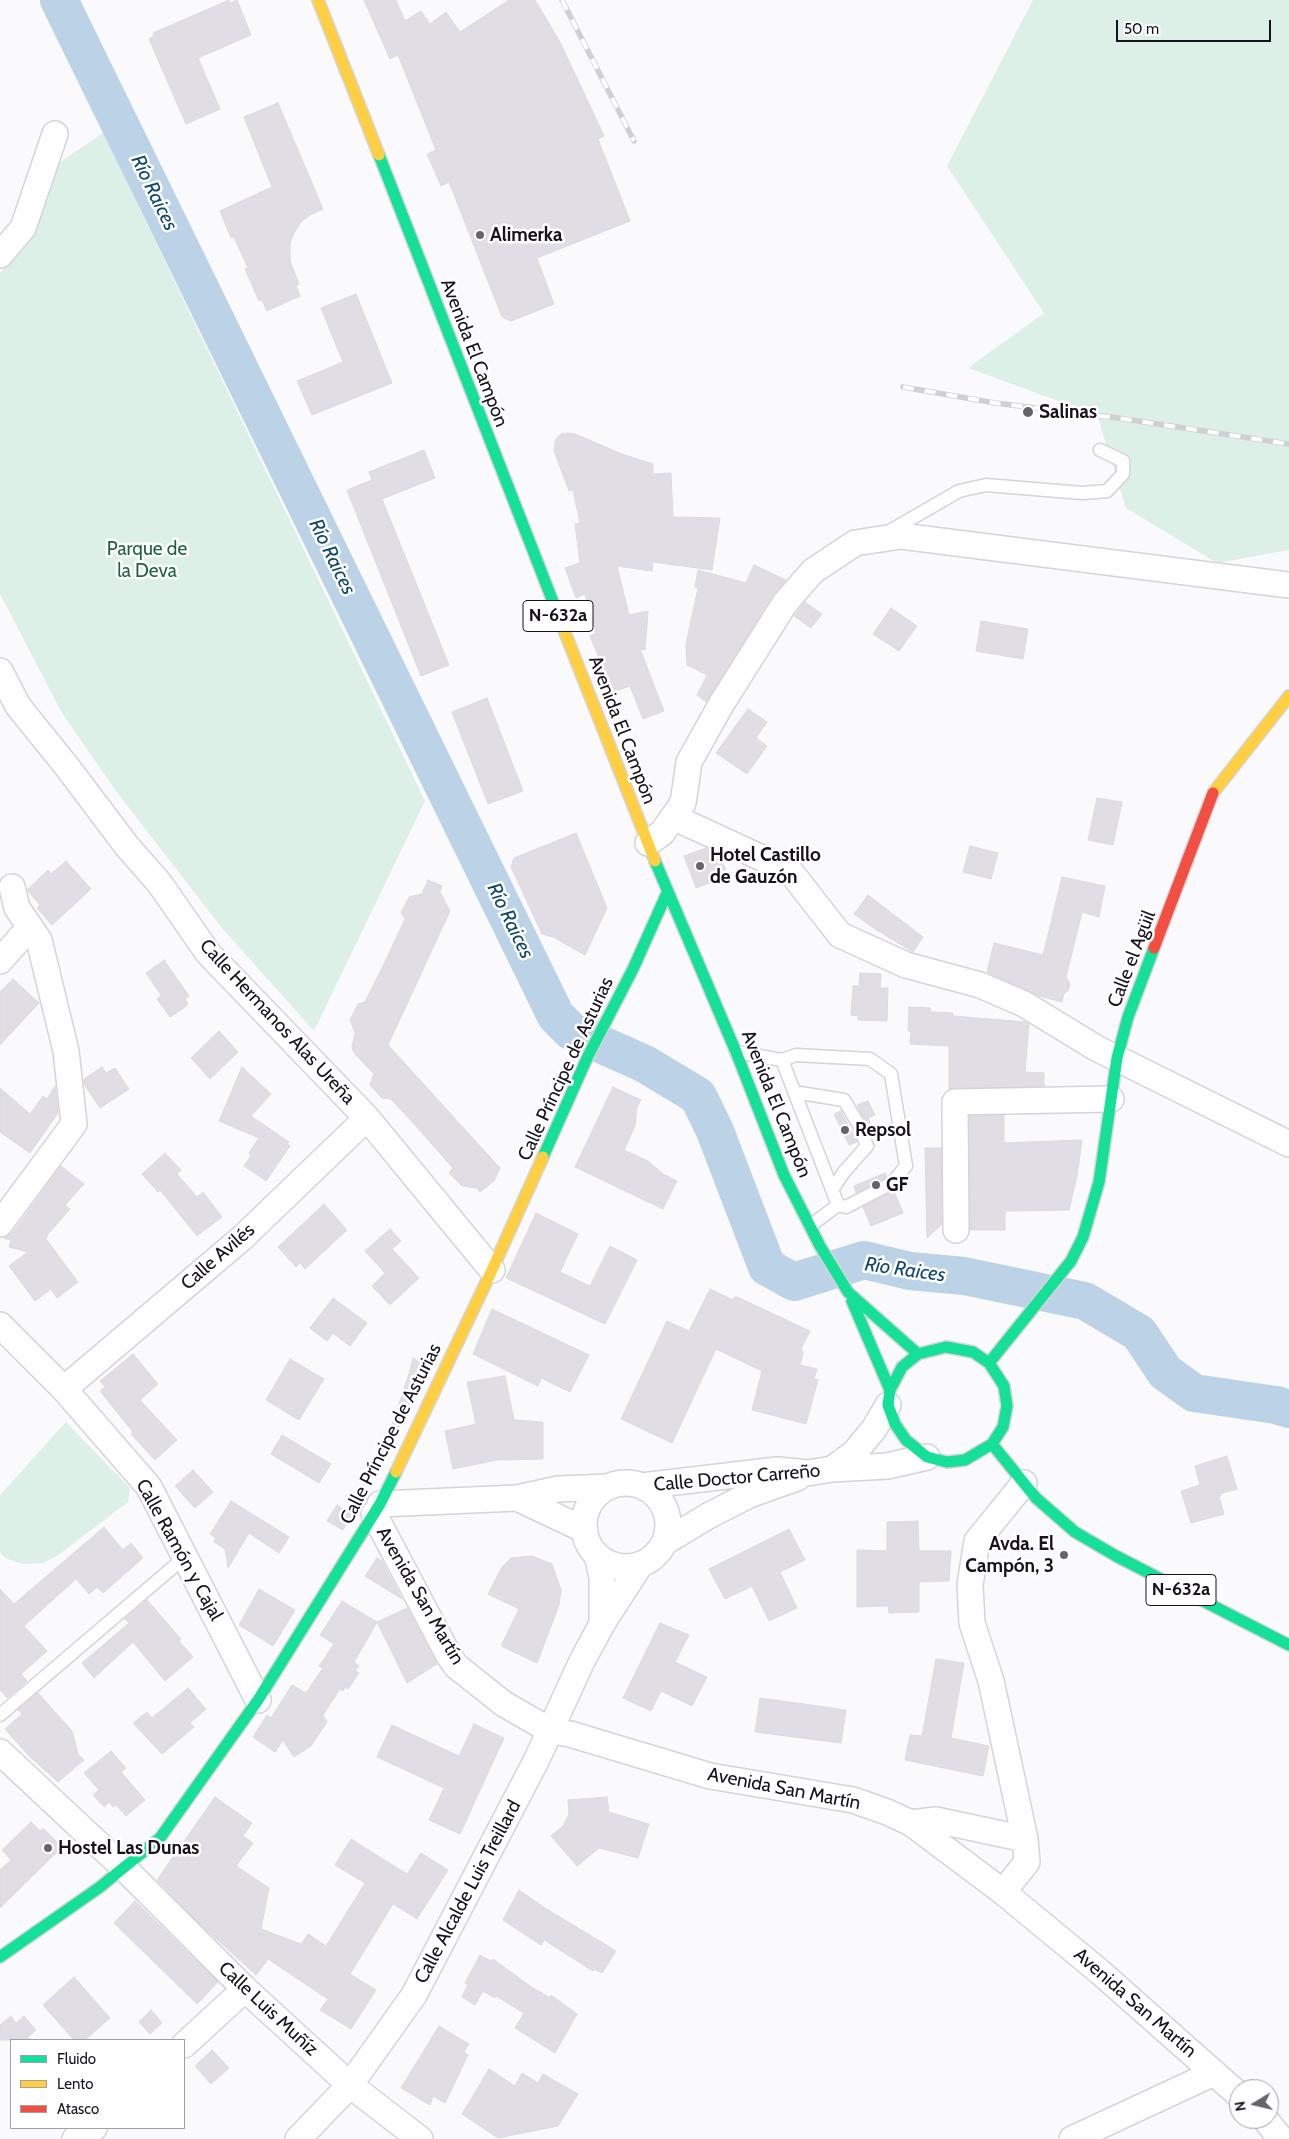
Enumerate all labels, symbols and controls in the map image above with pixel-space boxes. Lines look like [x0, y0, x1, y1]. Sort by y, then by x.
scale bar [1119, 10, 1274, 42]
text: 50 m [1124, 20, 1159, 38]
water label: Río Raices [125, 151, 183, 235]
place label: Alimerka [490, 224, 562, 246]
marker: Alimerka [474, 229, 486, 241]
street label: Avenida El Campón [435, 276, 513, 430]
place label: Salinas [1039, 401, 1097, 423]
marker: Salinas [1021, 405, 1035, 419]
water label: Río Raices [303, 515, 361, 599]
park label: Parque de la Deva [107, 538, 187, 582]
road number: N-632a [523, 600, 593, 632]
street label: Avenida El Campón [583, 653, 661, 807]
place label: Hotel Castillo de Gauzón [710, 844, 821, 888]
marker: Hotel Castillo de Gauzón [694, 860, 706, 872]
water label: Río Raices [481, 879, 539, 963]
street label: Calle el Agüil [1103, 907, 1161, 1011]
street label: Calle Hermanos Alas Ureña [194, 935, 360, 1109]
street label: Calle Príncipe de Asturias [513, 974, 619, 1164]
street label: Avenida El Campón [736, 1027, 816, 1181]
place label: Repsol [855, 1119, 911, 1141]
marker: Repsol [839, 1124, 851, 1136]
place label: GF [886, 1174, 909, 1196]
marker: GF [870, 1179, 882, 1191]
street label: Calle Avilés [177, 1219, 259, 1295]
water label: Río Raices [863, 1252, 947, 1288]
street label: Calle Príncipe de Asturias [335, 1340, 447, 1528]
street label: Calle Doctor Carreño [653, 1459, 821, 1497]
street label: Calle Ramón y Cajal [131, 1475, 227, 1625]
street label: Avenida San Martín [371, 1523, 469, 1669]
place label: Avda. El Campón, 3 [965, 1533, 1054, 1577]
marker: Avda. El Campón, 3 [1058, 1549, 1070, 1561]
road number: N-632a [1146, 1574, 1216, 1606]
street label: Avenida San Martín [706, 1763, 862, 1815]
street label: Calle Alcalde Luis Treillard [410, 1796, 526, 1988]
place label: Hostel Las Dunas [58, 1837, 199, 1859]
marker: Hostel Las Dunas [42, 1842, 54, 1854]
street label: Avenida San Martín [1069, 1944, 1201, 2062]
street label: Calle Luis Muñíz [213, 1957, 323, 2061]
legend [10, 2039, 185, 2129]
text: Fluido [57, 2050, 96, 2068]
text: Lento [57, 2075, 94, 2093]
north arrow [1229, 2079, 1279, 2129]
text: Atasco [57, 2100, 99, 2118]
text: N [1231, 2100, 1250, 2112]

